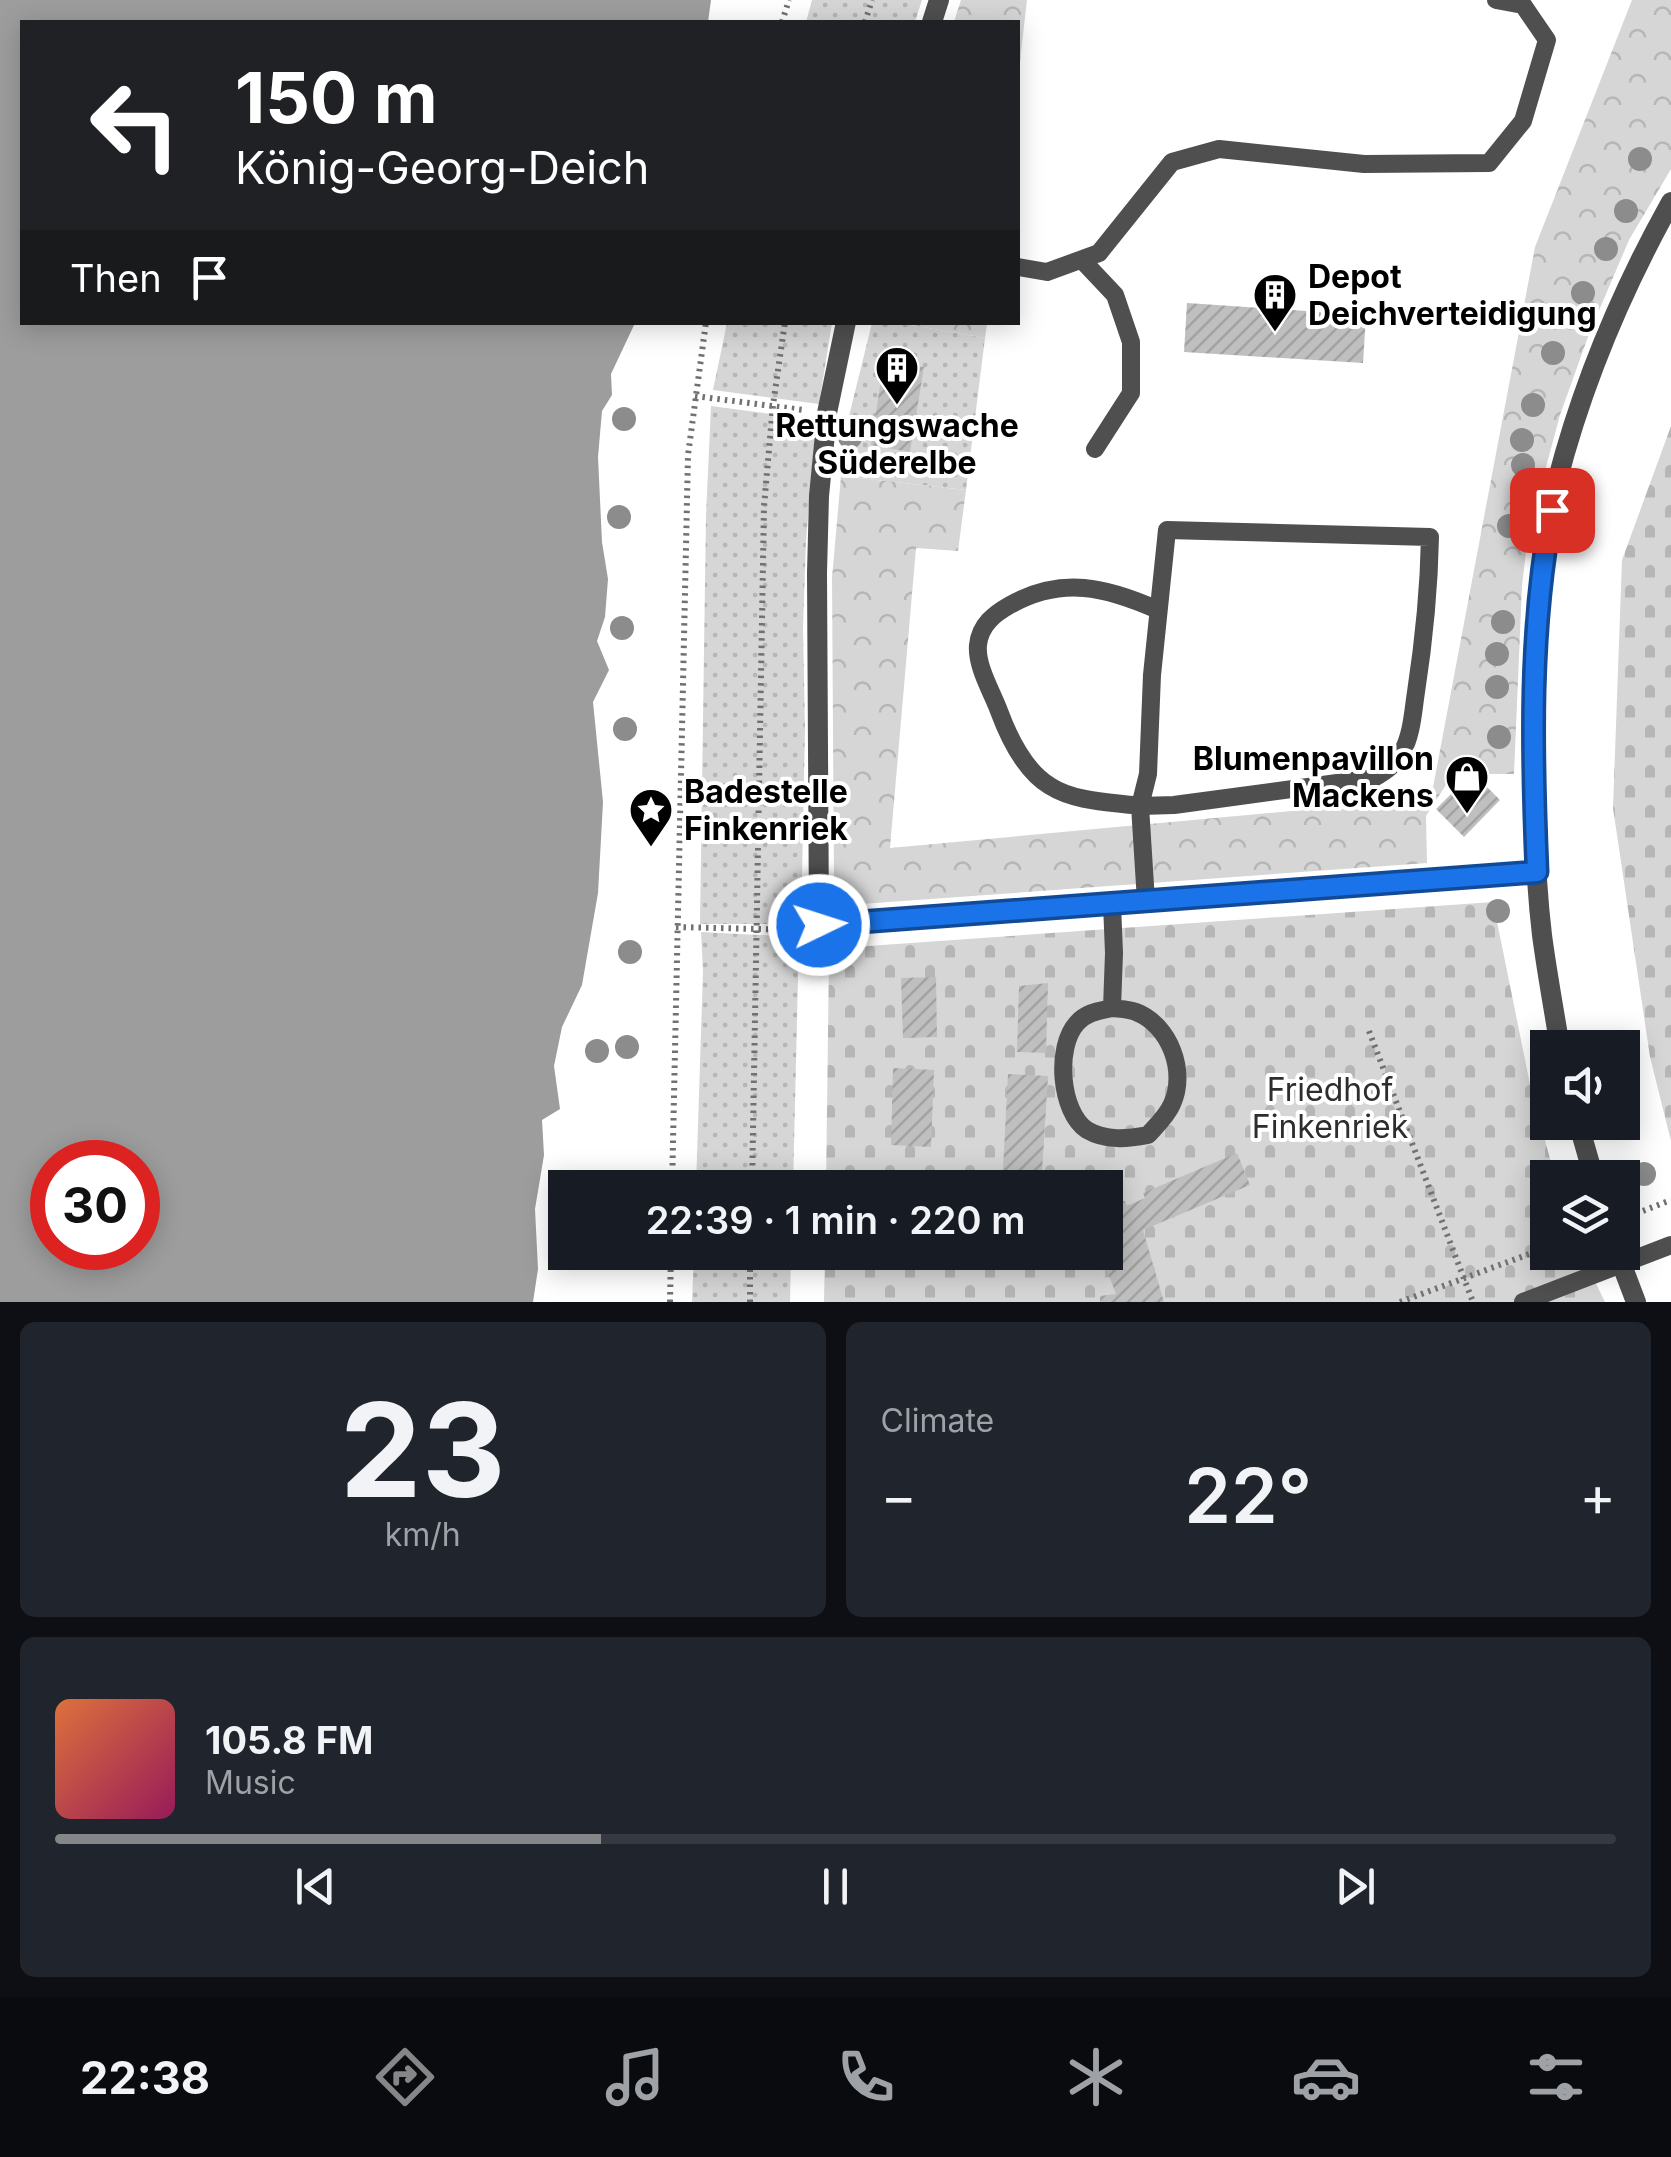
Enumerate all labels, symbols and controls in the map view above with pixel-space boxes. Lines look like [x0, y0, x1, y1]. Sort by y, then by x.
text: 150 m [235, 55, 438, 140]
icon: left [70, 60, 200, 190]
text: König-Georg-Deich [235, 140, 649, 195]
icon: arrive [182, 250, 237, 305]
text: Then [70, 255, 162, 301]
place label: Depot Deichverteidigung [1308, 257, 1597, 333]
building icon: Depot Deichverteidigung [1252, 272, 1298, 333]
building icon: Rettungswache Süderelbe [874, 345, 920, 406]
place label: Rettungswache Süderelbe [775, 406, 1019, 482]
pin [1510, 468, 1595, 553]
icon: arrive [1525, 483, 1580, 538]
place label: Blumenpavillon Mackens [1193, 739, 1434, 815]
shop icon: Blumenpavillon Mackens [1444, 754, 1490, 815]
place label: Badestelle Finkenriek [684, 772, 848, 848]
place icon: Badestelle Finkenriek [628, 787, 674, 848]
position arrow [767, 873, 871, 977]
map controls [1530, 1030, 1640, 1270]
button: sound [1530, 1030, 1640, 1140]
park label: Friedhof Finkenriek [1252, 1070, 1409, 1146]
speed limit sign: 30 [30, 1140, 160, 1270]
button: layers [1530, 1160, 1640, 1270]
text: 22:39 · 1 min · 220 m [646, 1197, 1025, 1243]
text: 23 [340, 1371, 506, 1528]
text: Climate [881, 1401, 994, 1440]
text: 22° [1184, 1450, 1312, 1541]
text: − [881, 1463, 917, 1529]
text: + [1580, 1463, 1616, 1529]
text: km/h [385, 1515, 461, 1554]
text: 105.8 FM [205, 1717, 373, 1763]
text: Music [205, 1763, 296, 1802]
icon: previous [288, 1859, 343, 1914]
icon: pause [808, 1859, 863, 1914]
icon: next [1328, 1859, 1383, 1914]
icon: directions [370, 2042, 440, 2112]
icon: music [600, 2042, 670, 2112]
icon: phone [831, 2042, 901, 2112]
icon: climate [1061, 2042, 1131, 2112]
icon: car [1291, 2042, 1361, 2112]
icon: filters [1521, 2042, 1591, 2112]
text: 22:38 [80, 2050, 210, 2105]

